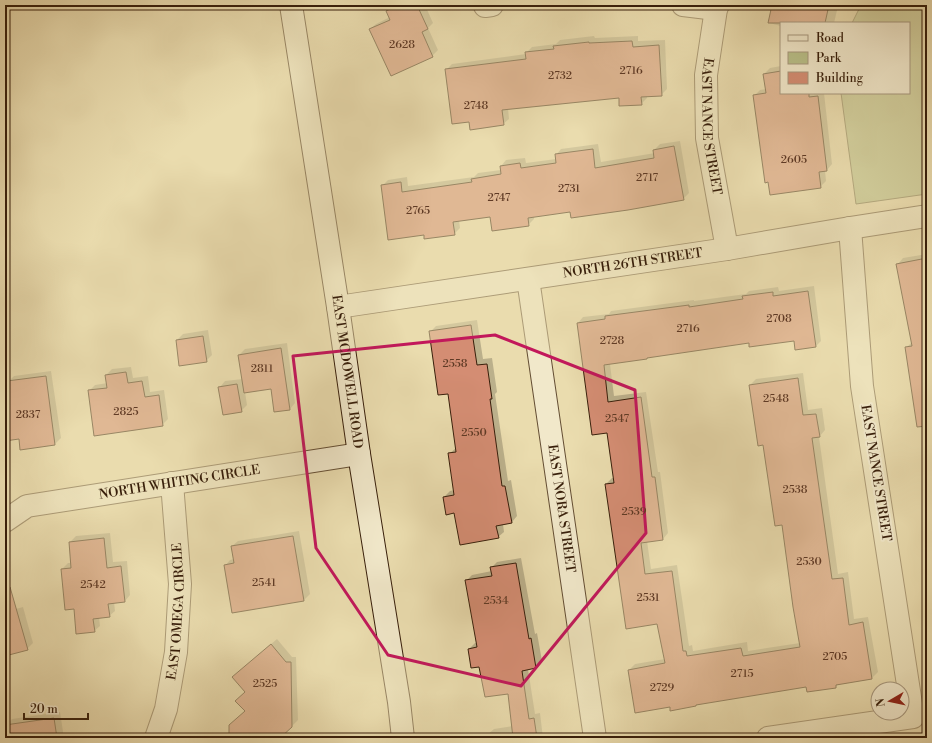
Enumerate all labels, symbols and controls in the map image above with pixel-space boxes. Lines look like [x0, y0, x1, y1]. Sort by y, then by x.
legend [780, 22, 910, 94]
text: Road [816, 31, 844, 46]
house number: 2628 [389, 38, 415, 52]
text: Park [816, 51, 842, 66]
street label: EAST NANCE STREET [698, 57, 725, 196]
house number: 2716 [619, 64, 643, 78]
house number: 2732 [548, 69, 572, 83]
text: Building [815, 71, 864, 86]
house number: 2748 [464, 99, 488, 113]
house number: 2605 [781, 153, 807, 167]
house number: 2717 [636, 171, 658, 185]
house number: 2731 [558, 182, 580, 196]
house number: 2747 [488, 191, 511, 205]
house number: 2765 [406, 204, 430, 218]
street label: NORTH 26TH STREET [562, 245, 704, 281]
street label: EAST MCDOWELL ROAD [328, 294, 366, 450]
house number: 2708 [766, 312, 792, 326]
house number: 2716 [676, 322, 700, 336]
house number: 2728 [600, 334, 625, 348]
house number: 2558 [442, 357, 468, 371]
house number: 2811 [251, 362, 274, 376]
house number: 2548 [763, 392, 789, 406]
street label: EAST NANCE STREET [857, 404, 895, 542]
house number: 2825 [113, 405, 139, 419]
house number: 2837 [16, 408, 41, 422]
house number: 2547 [605, 412, 630, 426]
house number: 2550 [461, 426, 487, 440]
street label: EAST NORA STREET [544, 443, 579, 574]
street label: NORTH WHITING CIRCLE [98, 462, 261, 503]
house number: 2538 [782, 483, 808, 497]
house number: 2539 [621, 505, 647, 519]
street label: EAST OMEGA CIRCLE [163, 542, 188, 681]
house number: 2530 [796, 555, 822, 569]
house number: 2541 [252, 576, 276, 590]
house number: 2542 [80, 578, 106, 592]
house number: 2531 [637, 591, 660, 605]
house number: 2534 [483, 594, 509, 608]
house number: 2705 [823, 650, 847, 664]
house number: 2715 [731, 667, 753, 681]
house number: 2525 [253, 677, 277, 691]
house number: 2729 [650, 681, 675, 695]
north arrow [870, 681, 910, 721]
scale bar [24, 695, 88, 721]
text: N [873, 697, 889, 708]
text: 20 m [30, 702, 58, 717]

